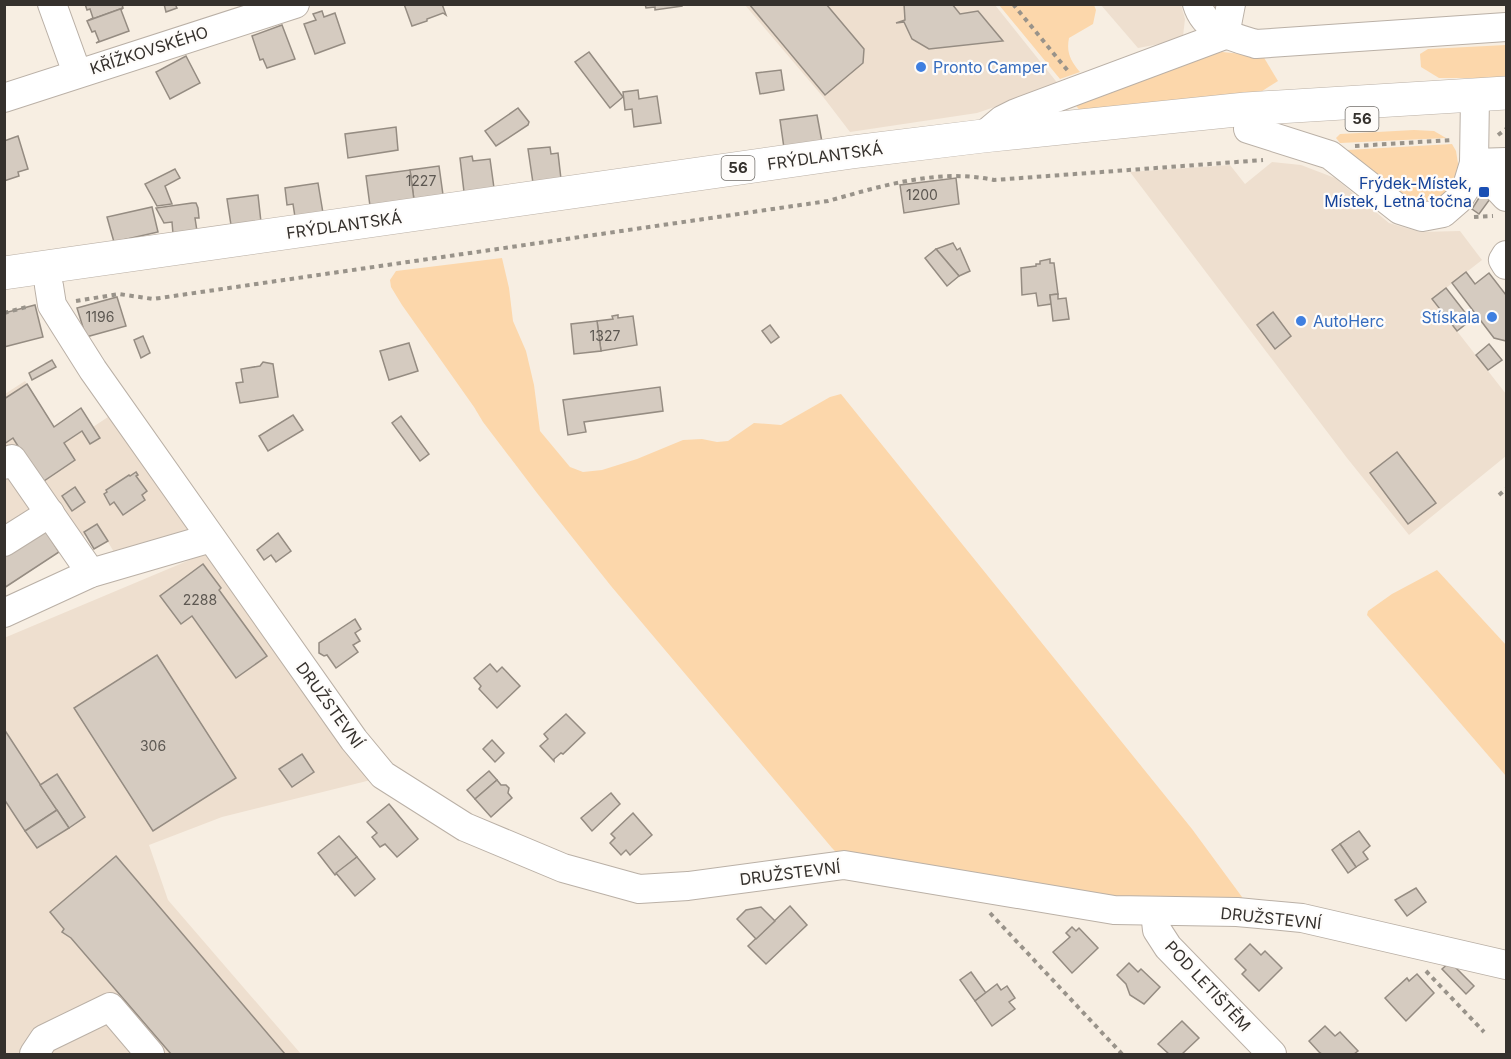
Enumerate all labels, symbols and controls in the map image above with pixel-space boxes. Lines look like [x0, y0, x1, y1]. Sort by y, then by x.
street label: KŘÍŽKOVSKÉHO [87, 21, 211, 79]
place label: Pronto Camper [933, 57, 1047, 77]
marker: Pronto Camper [914, 60, 928, 74]
road number: 56 [1346, 107, 1378, 131]
street label: FRÝDLANTSKÁ [766, 138, 884, 174]
road number: 56 [722, 156, 754, 180]
house number: 1227 [406, 172, 436, 189]
place label: Frýdek-Místek, Místek, Letná točna [1324, 173, 1472, 211]
marker: Frýdek-Místek, Místek, Letná točna [1477, 185, 1491, 199]
house number: 1200 [906, 186, 938, 203]
street label: FRÝDLANTSKÁ [285, 207, 403, 243]
place label: Stískala [1422, 307, 1480, 327]
house number: 1196 [86, 308, 114, 325]
marker: Stískala [1485, 310, 1499, 324]
place label: AutoHerc [1313, 311, 1384, 331]
marker: AutoHerc [1294, 314, 1308, 328]
house number: 1327 [590, 327, 620, 344]
house number: 2288 [183, 591, 217, 608]
street label: DRUŽSTEVNÍ [292, 658, 368, 752]
house number: 306 [140, 737, 166, 754]
street label: DRUŽSTEVNÍ [738, 857, 842, 889]
street label: DRUŽSTEVNÍ [1220, 903, 1323, 933]
street label: POD LETIŠTĚM [1161, 937, 1255, 1035]

